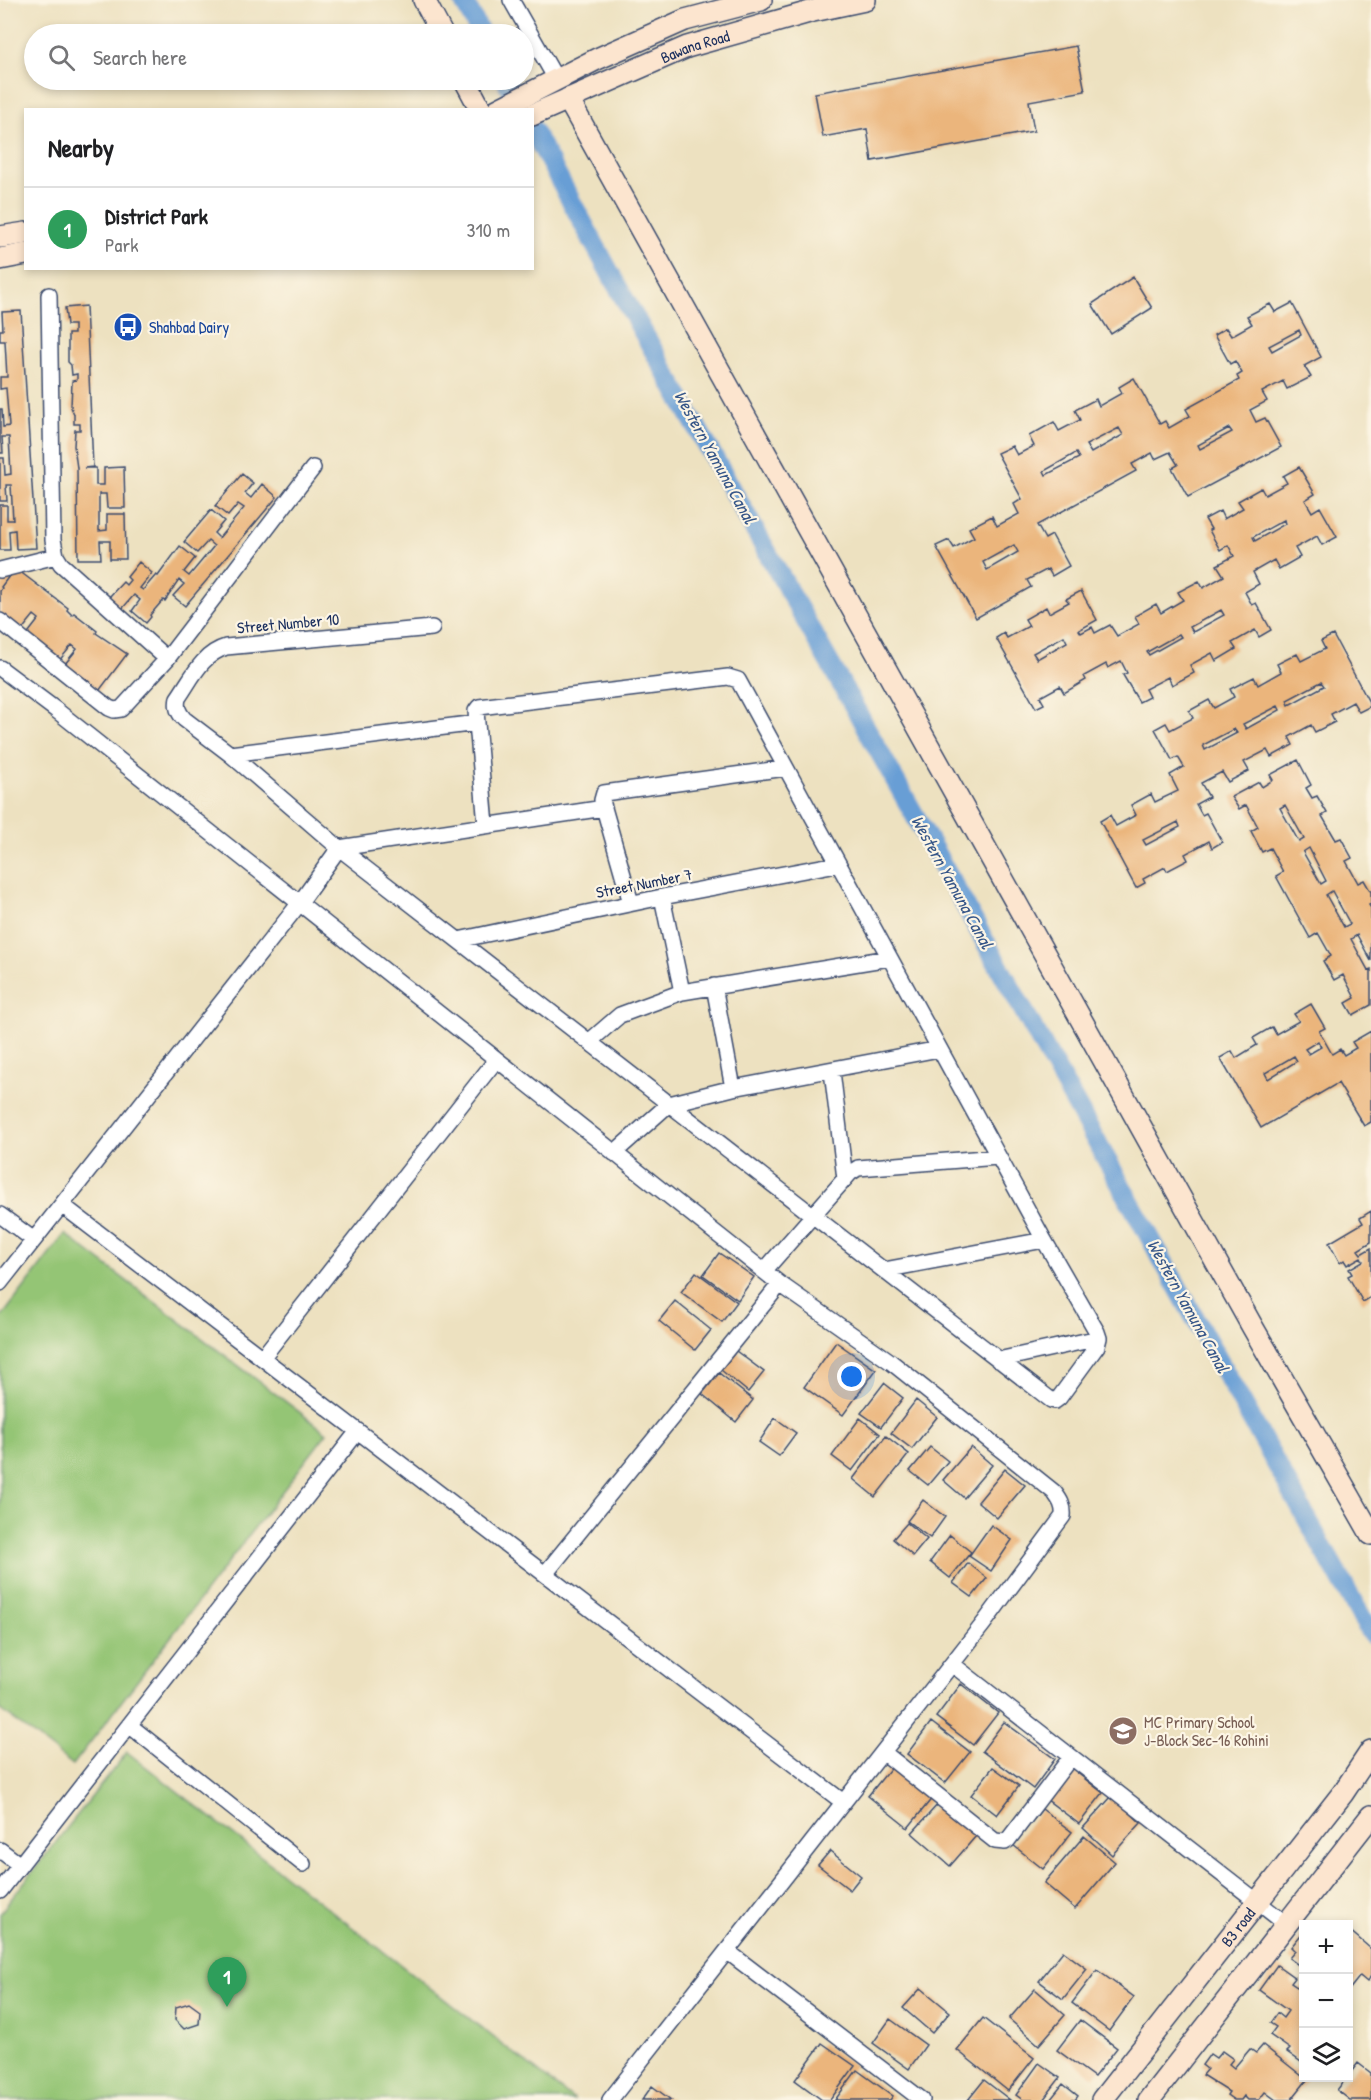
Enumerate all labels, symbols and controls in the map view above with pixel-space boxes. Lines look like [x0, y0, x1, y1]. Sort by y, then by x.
search box [24, 24, 534, 90]
street label: Bawana Road [657, 24, 732, 68]
icon: search [45, 41, 78, 74]
text: Search here [93, 42, 187, 72]
text: Nearby [48, 130, 114, 165]
text: District Park [105, 201, 208, 231]
text: 1 [64, 216, 71, 243]
text: 310 m [467, 216, 510, 243]
text: Park [105, 231, 138, 258]
bus stop icon: Shahbad Dairy [112, 311, 144, 343]
place label: Shahbad Dairy [149, 316, 229, 338]
water label: Western Yamuna Canal [669, 386, 763, 529]
street label: Street Number 10 [236, 608, 340, 638]
water label: Western Yamuna Canal [906, 811, 1000, 954]
street label: Street Number 7 [594, 863, 694, 903]
water label: Western Yamuna Canal [1142, 1235, 1236, 1378]
your location [837, 1362, 866, 1391]
place label: MC Primary School J-Block Sec-16 Rohini [1144, 1711, 1269, 1751]
school or university icon: MC Primary School J-Block Sec-16 Rohini [1107, 1715, 1139, 1747]
street label: B3 road [1216, 1903, 1260, 1951]
map controls [1299, 1920, 1353, 2082]
button: + [1299, 1920, 1353, 1974]
pin: 1 [208, 1958, 246, 2007]
button: − [1299, 1974, 1353, 2028]
button: layers [1299, 2028, 1353, 2082]

